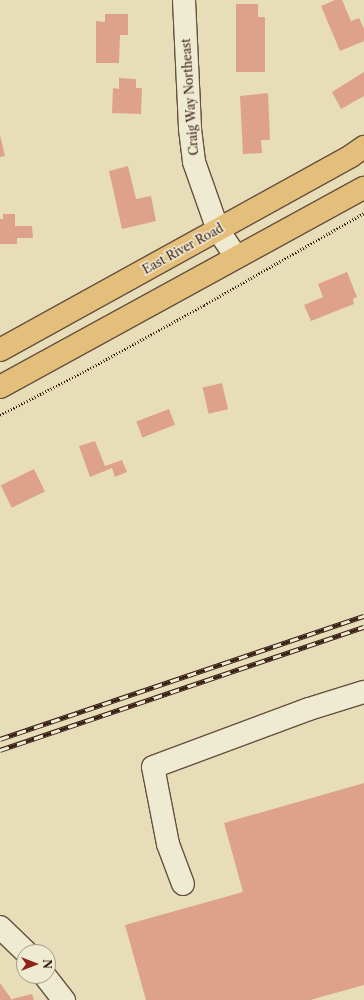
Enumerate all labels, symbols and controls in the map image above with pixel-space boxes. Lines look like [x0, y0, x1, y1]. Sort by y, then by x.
street label: Craig Way Northeast [179, 38, 201, 156]
street label: East River Road [140, 221, 226, 277]
north arrow [16, 944, 56, 984]
text: N [40, 959, 54, 969]

